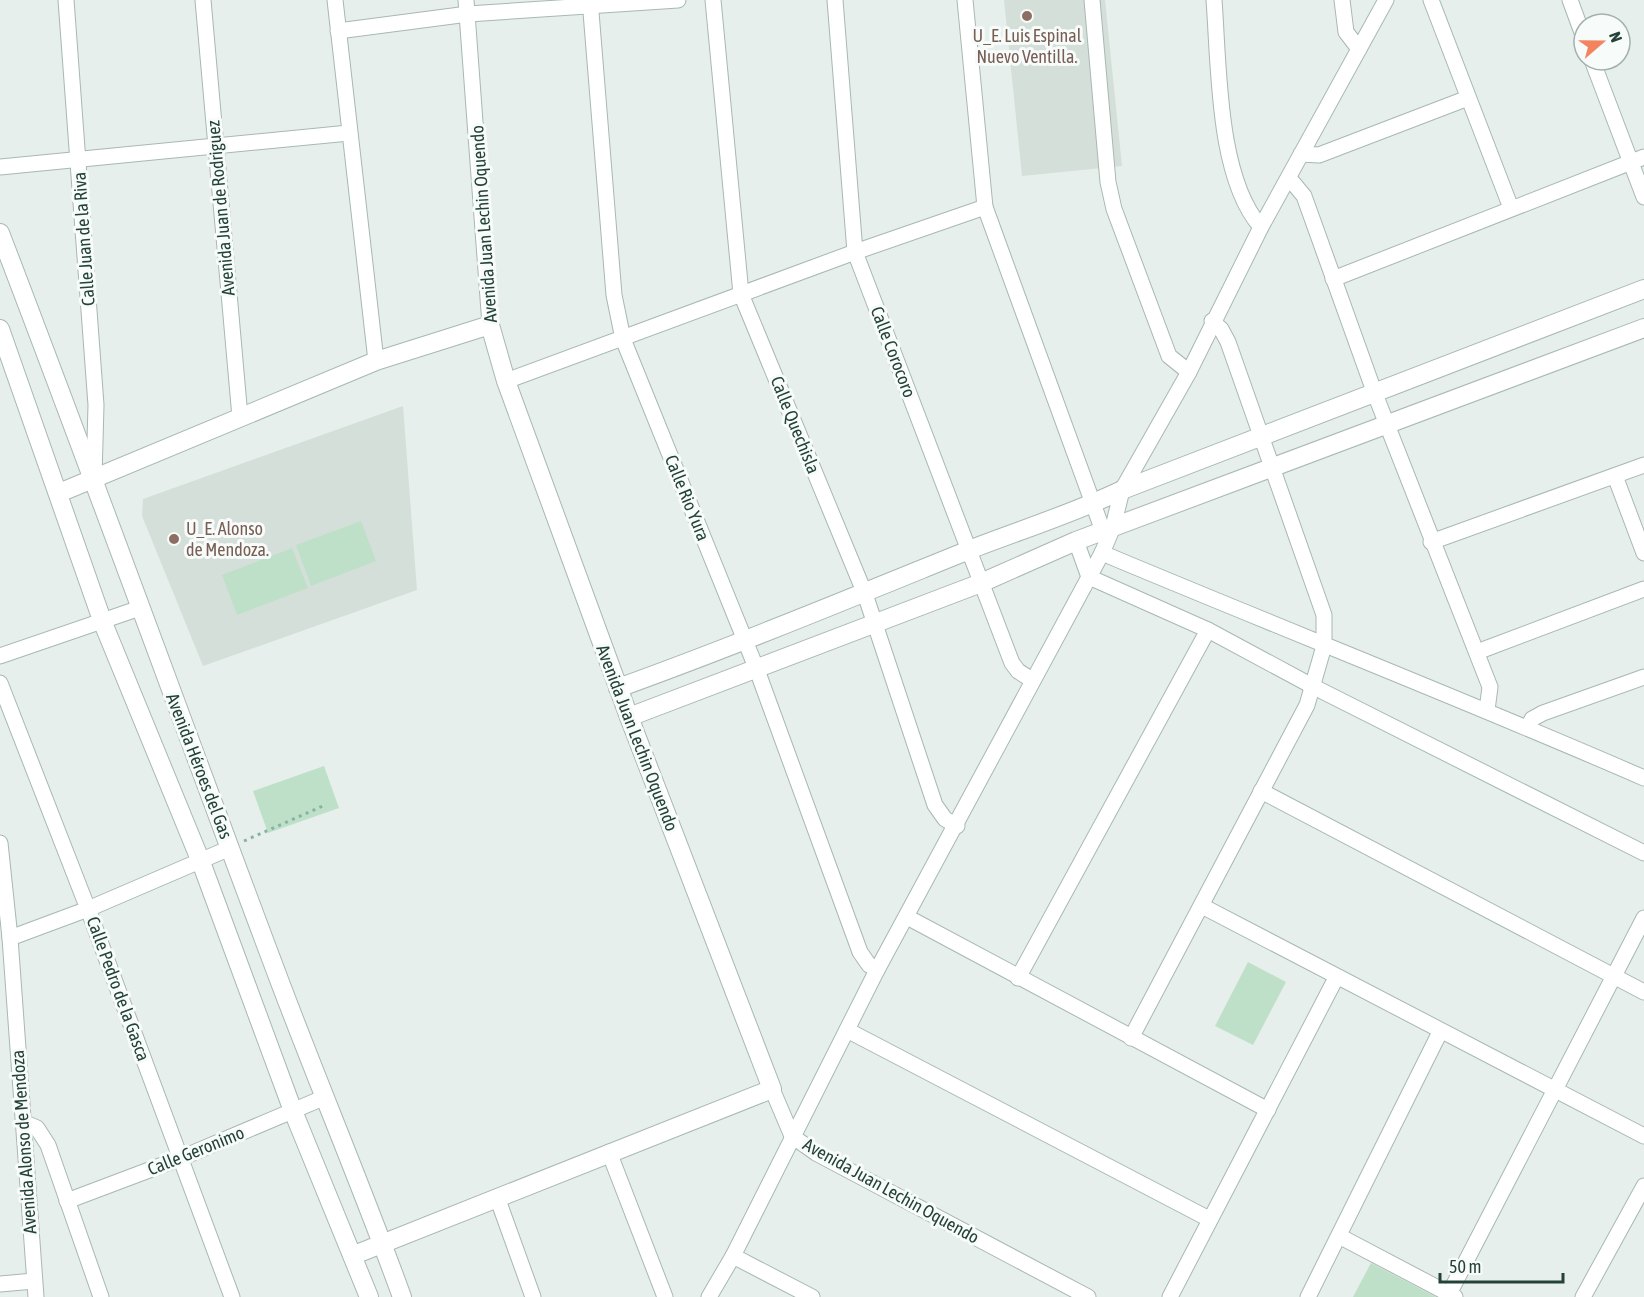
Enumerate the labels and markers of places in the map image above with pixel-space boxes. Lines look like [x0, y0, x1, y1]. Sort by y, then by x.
marker: U_E. Luis Espinal Nuevo Ventilla. [1020, 9, 1034, 23]
place label: U_E. Luis Espinal Nuevo Ventilla. [973, 25, 1082, 67]
place label: U_E. Alonso de Mendoza. [186, 518, 269, 560]
marker: U_E. Alonso de Mendoza. [167, 532, 181, 546]

